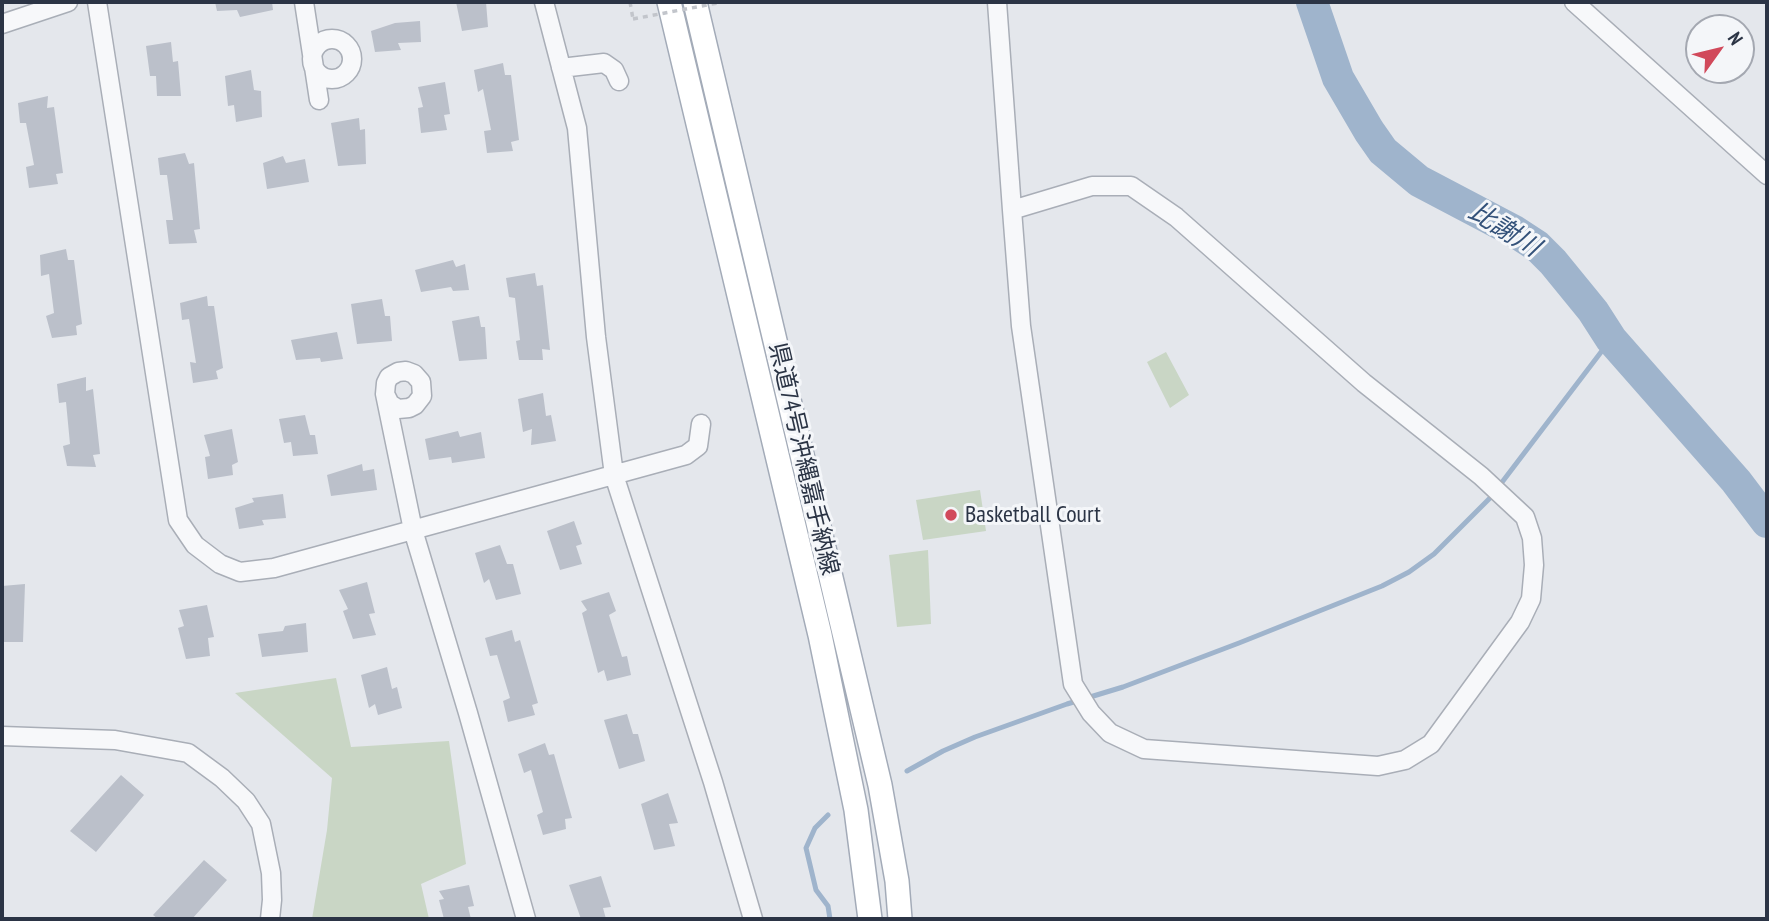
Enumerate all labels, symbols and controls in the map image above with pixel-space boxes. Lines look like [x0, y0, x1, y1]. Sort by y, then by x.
north arrow [1685, 14, 1755, 84]
text: N [1723, 27, 1749, 49]
water label: 比謝川 [1463, 196, 1545, 264]
street label: 県道74号沖縄嘉手納線 [762, 340, 844, 578]
place label: Basketball Court [965, 501, 1101, 529]
marker: Basketball Court [943, 507, 959, 523]

